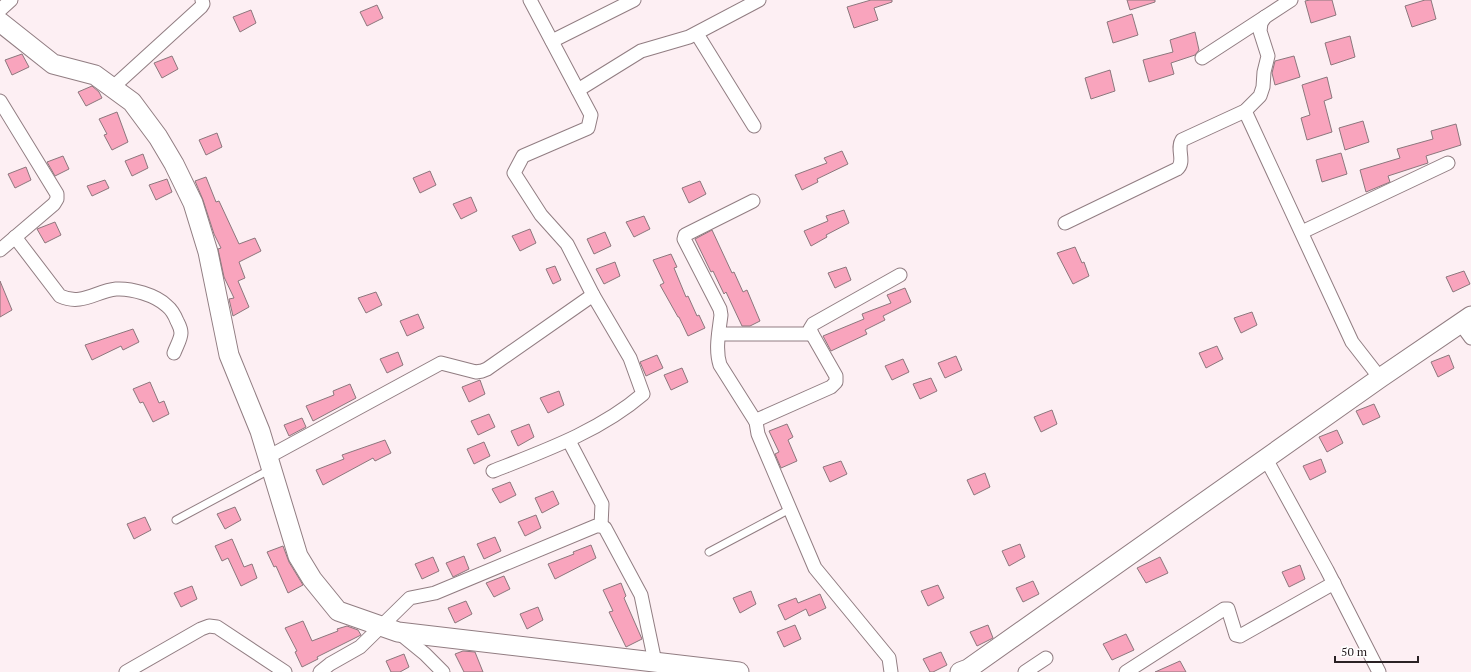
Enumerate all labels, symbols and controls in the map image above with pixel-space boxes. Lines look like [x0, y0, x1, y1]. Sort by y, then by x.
scale bar [1335, 638, 1418, 664]
text: 50 m [1341, 644, 1368, 659]

